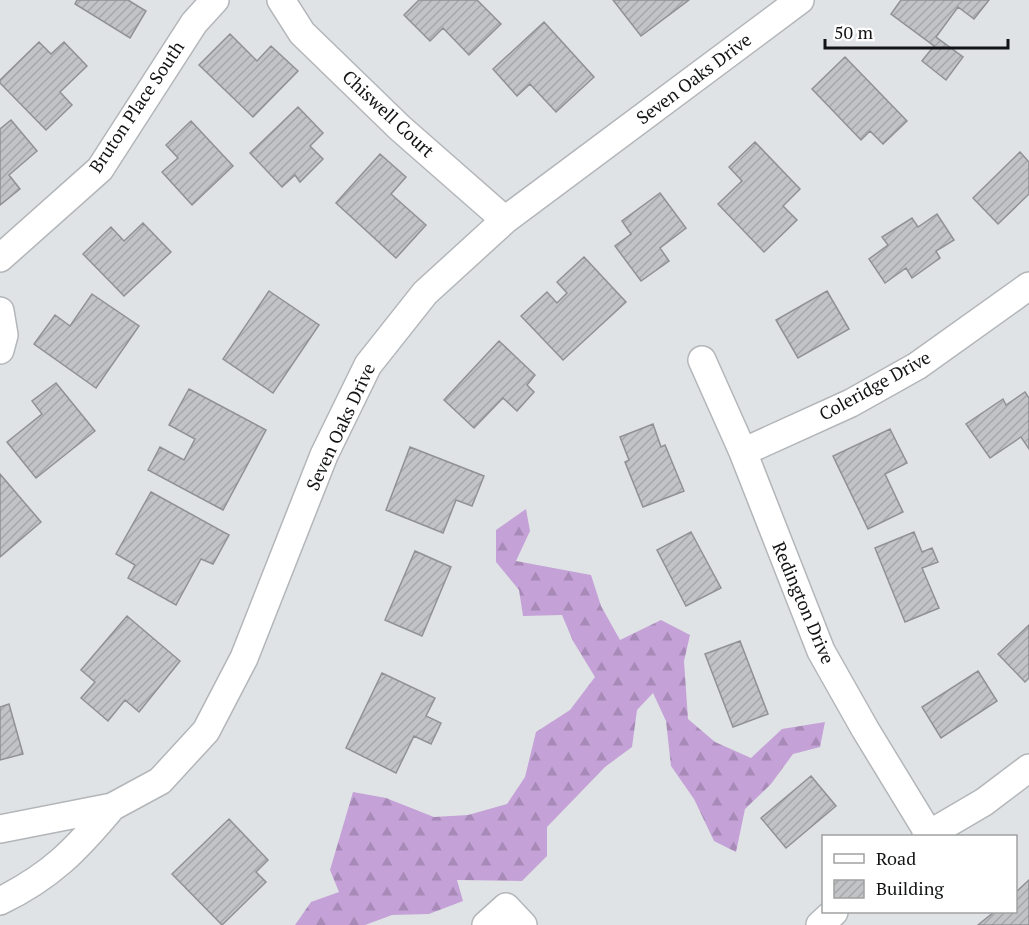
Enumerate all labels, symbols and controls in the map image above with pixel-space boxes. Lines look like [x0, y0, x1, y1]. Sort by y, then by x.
scale bar [825, 12, 1008, 50]
text: 50 m [834, 20, 874, 44]
street label: Seven Oaks Drive [631, 27, 756, 129]
street label: Bruton Place South [83, 36, 189, 177]
street label: Chiswell Court [338, 64, 440, 162]
street label: Coleridge Drive [815, 345, 934, 426]
street label: Seven Oaks Drive [300, 359, 380, 494]
street label: Redington Drive [767, 538, 840, 667]
legend [822, 835, 1017, 913]
text: Road [876, 846, 916, 870]
text: Building [876, 876, 944, 900]

